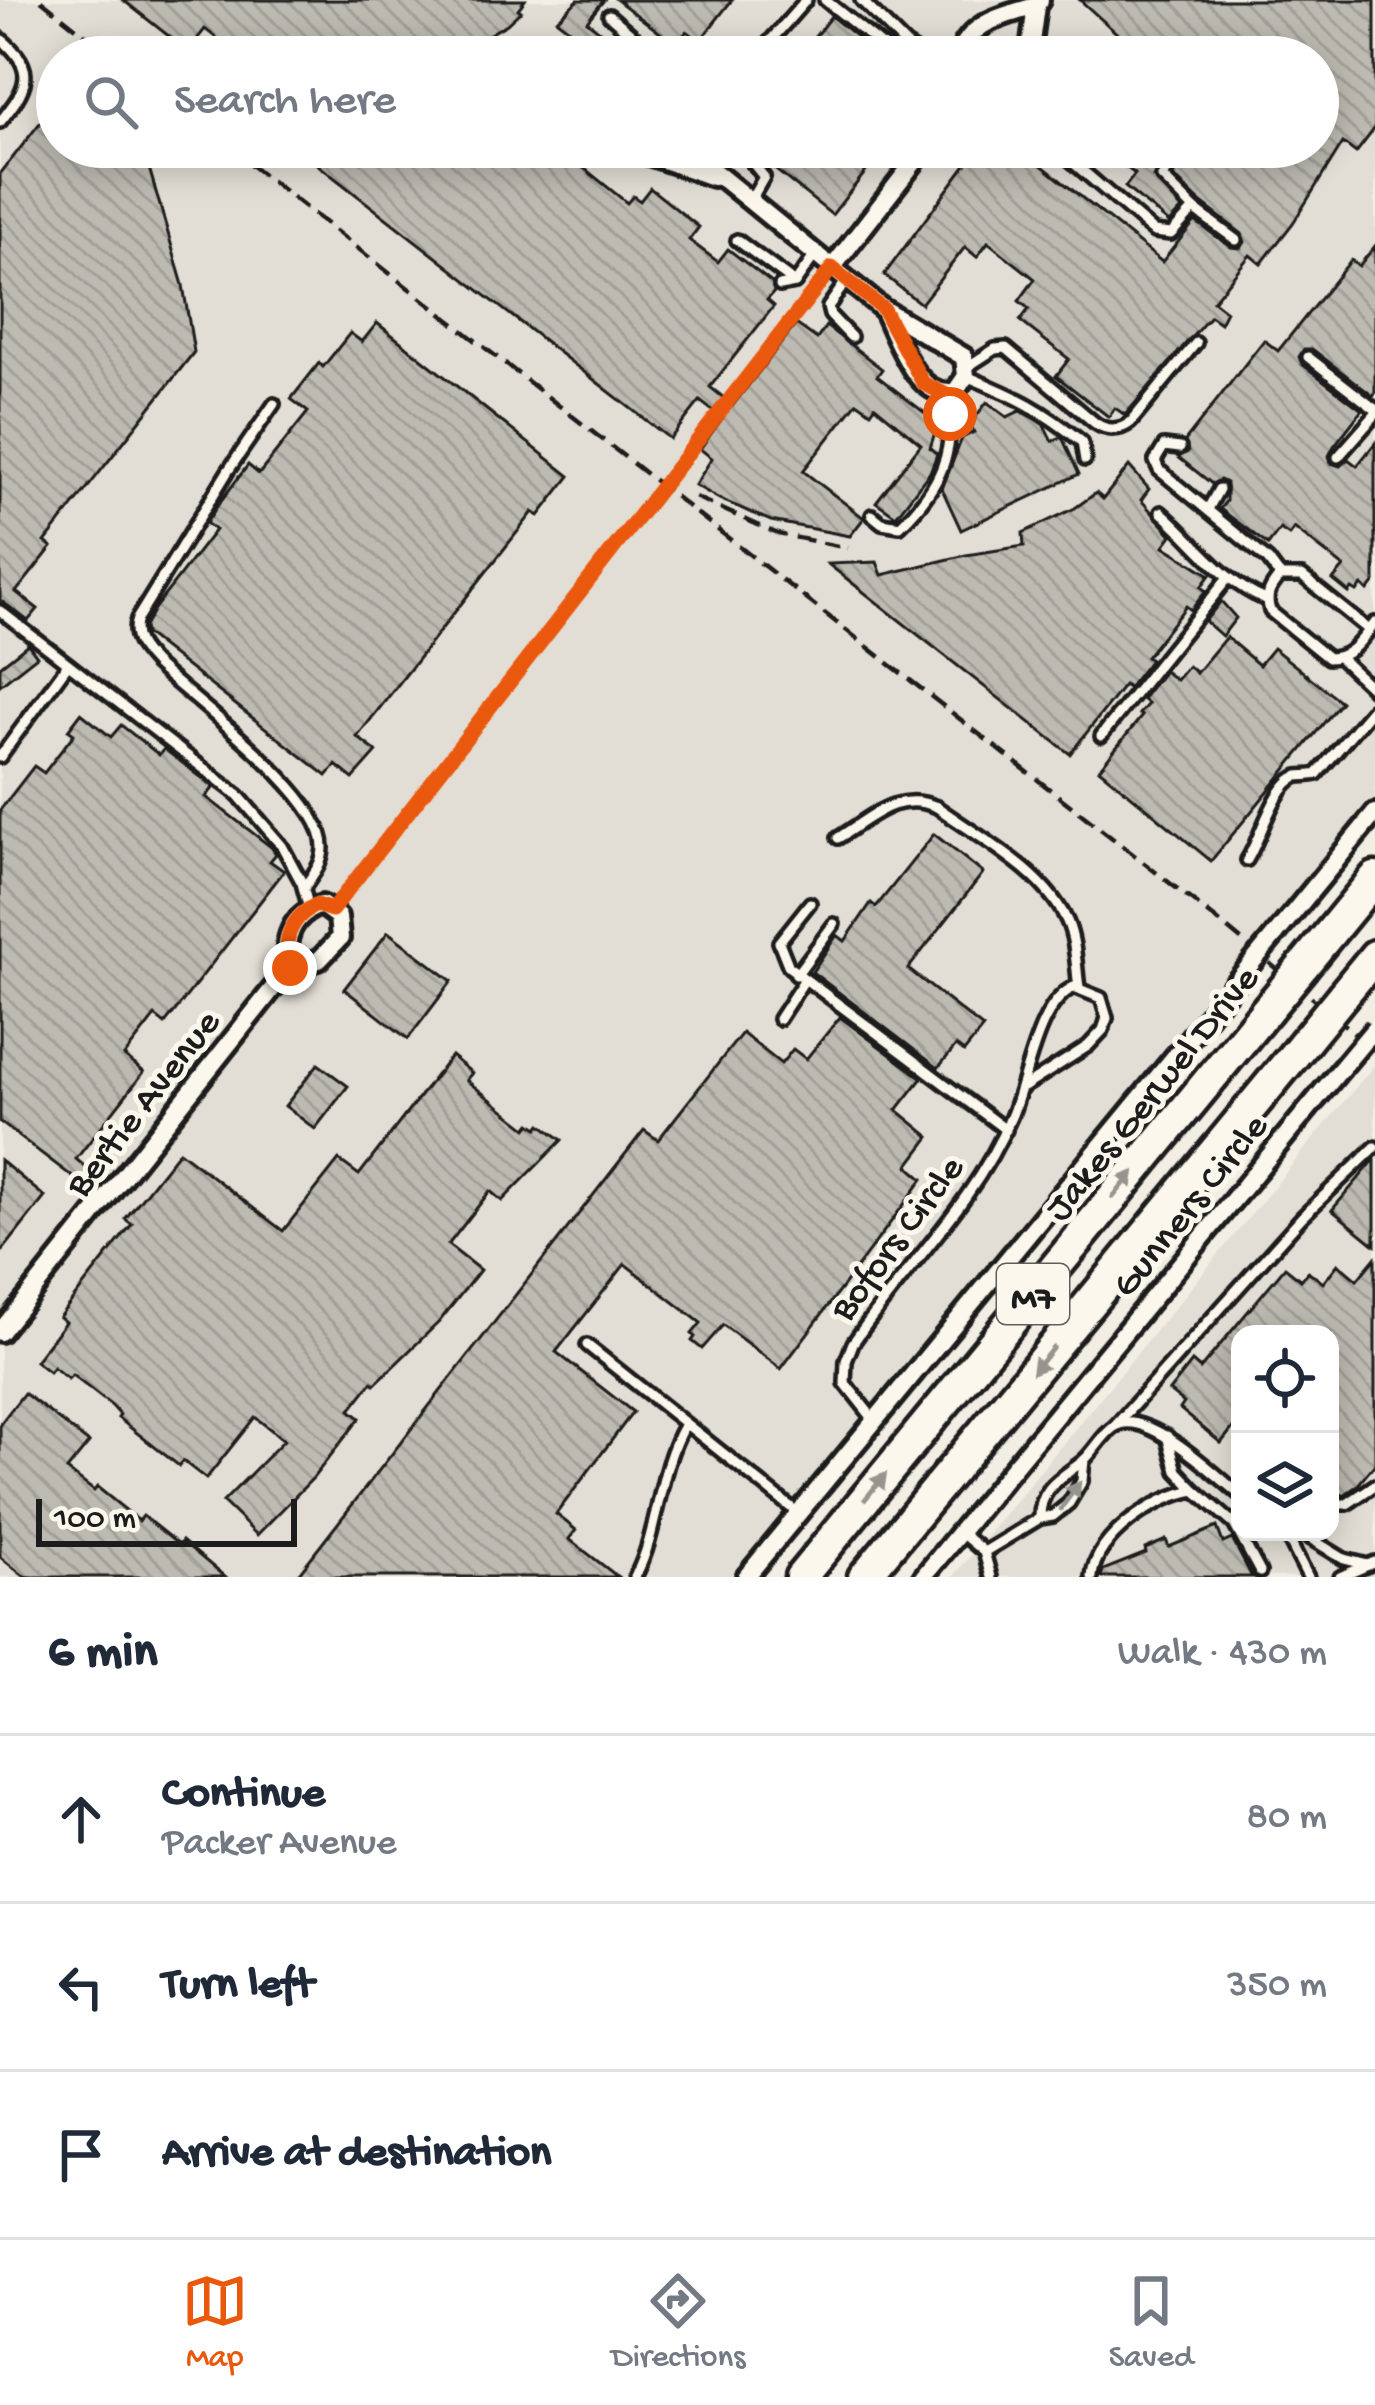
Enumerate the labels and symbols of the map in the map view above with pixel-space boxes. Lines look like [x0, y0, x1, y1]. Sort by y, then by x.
route start [923, 387, 977, 441]
route end [263, 941, 317, 995]
street label: Jakes Gerwel Drive [1037, 958, 1272, 1232]
street label: Bertie Avenue [58, 1002, 233, 1209]
street label: Gunners Circle [1104, 1106, 1281, 1308]
street label: Bofors Circle [822, 1148, 977, 1333]
one-way arrow [1109, 1170, 1135, 1200]
road number: M7 [997, 1264, 1069, 1324]
one-way arrow [1030, 1345, 1056, 1375]
one-way arrow [862, 1471, 887, 1502]
one-way arrow [1057, 1480, 1081, 1511]
scale bar [36, 1493, 297, 1546]

